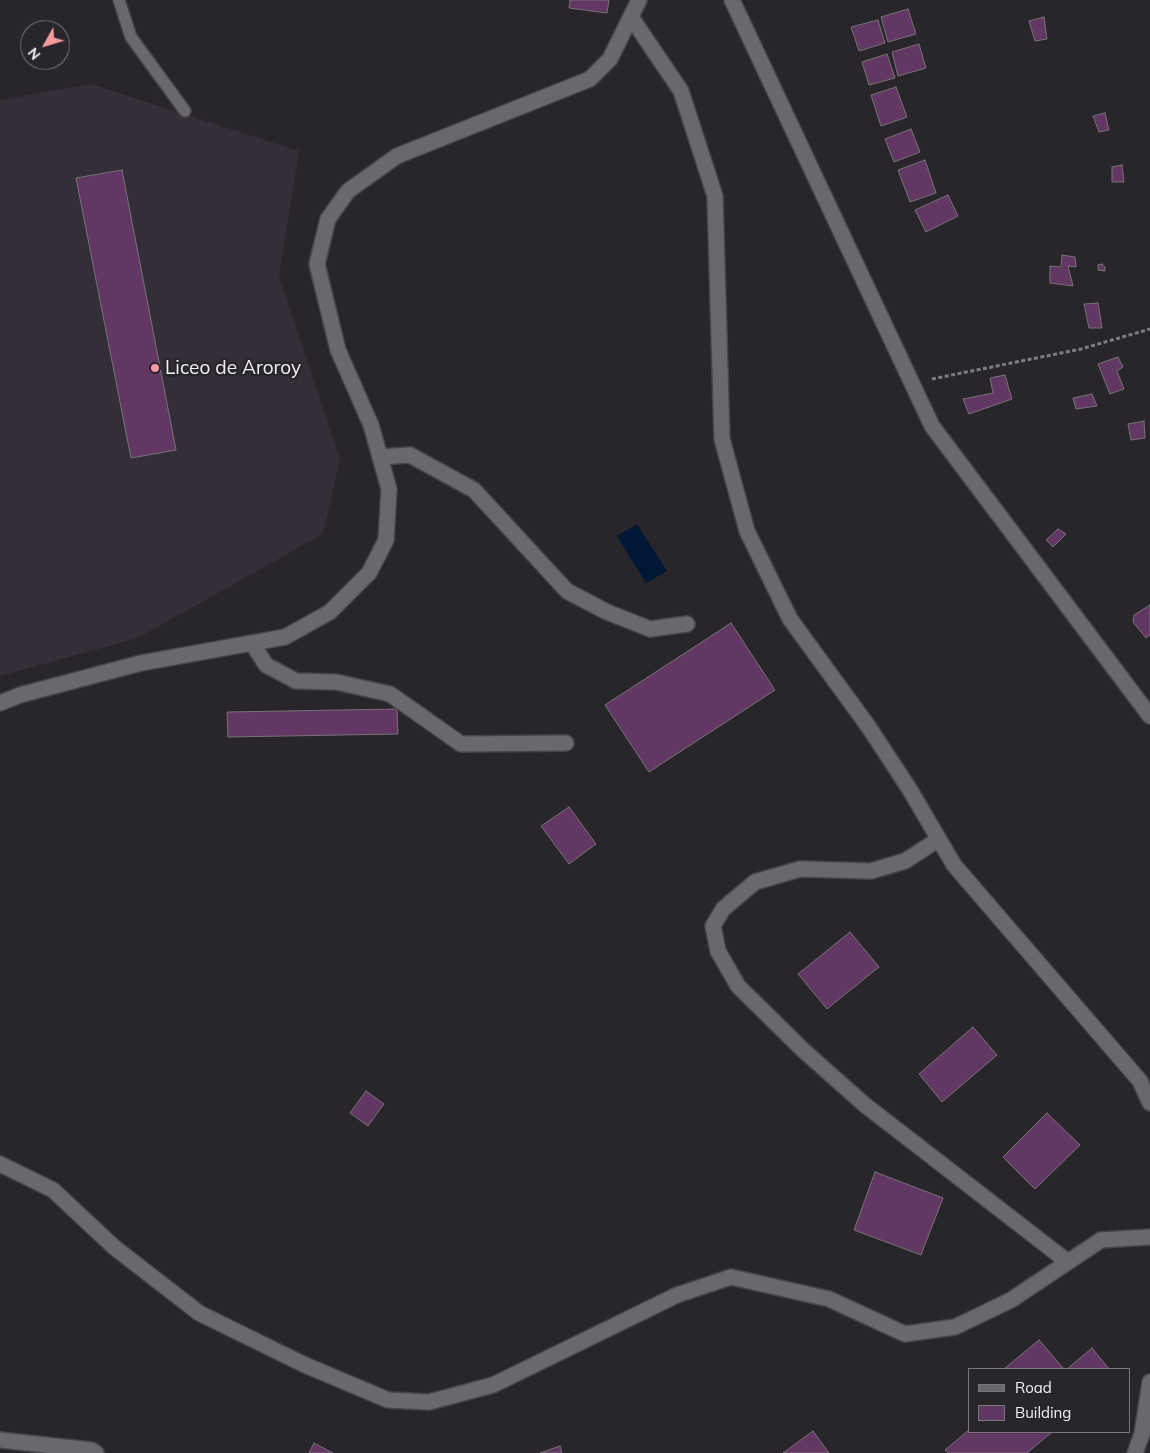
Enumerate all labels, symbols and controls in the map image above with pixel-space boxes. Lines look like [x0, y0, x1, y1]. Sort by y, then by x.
north arrow [20, 20, 70, 70]
text: N [24, 44, 44, 64]
place label: Liceo de Aroroy [165, 357, 301, 379]
marker: Liceo de Aroroy [149, 362, 161, 374]
legend [968, 1368, 1130, 1433]
text: Road [1015, 1378, 1052, 1397]
text: Building [1015, 1403, 1071, 1422]

